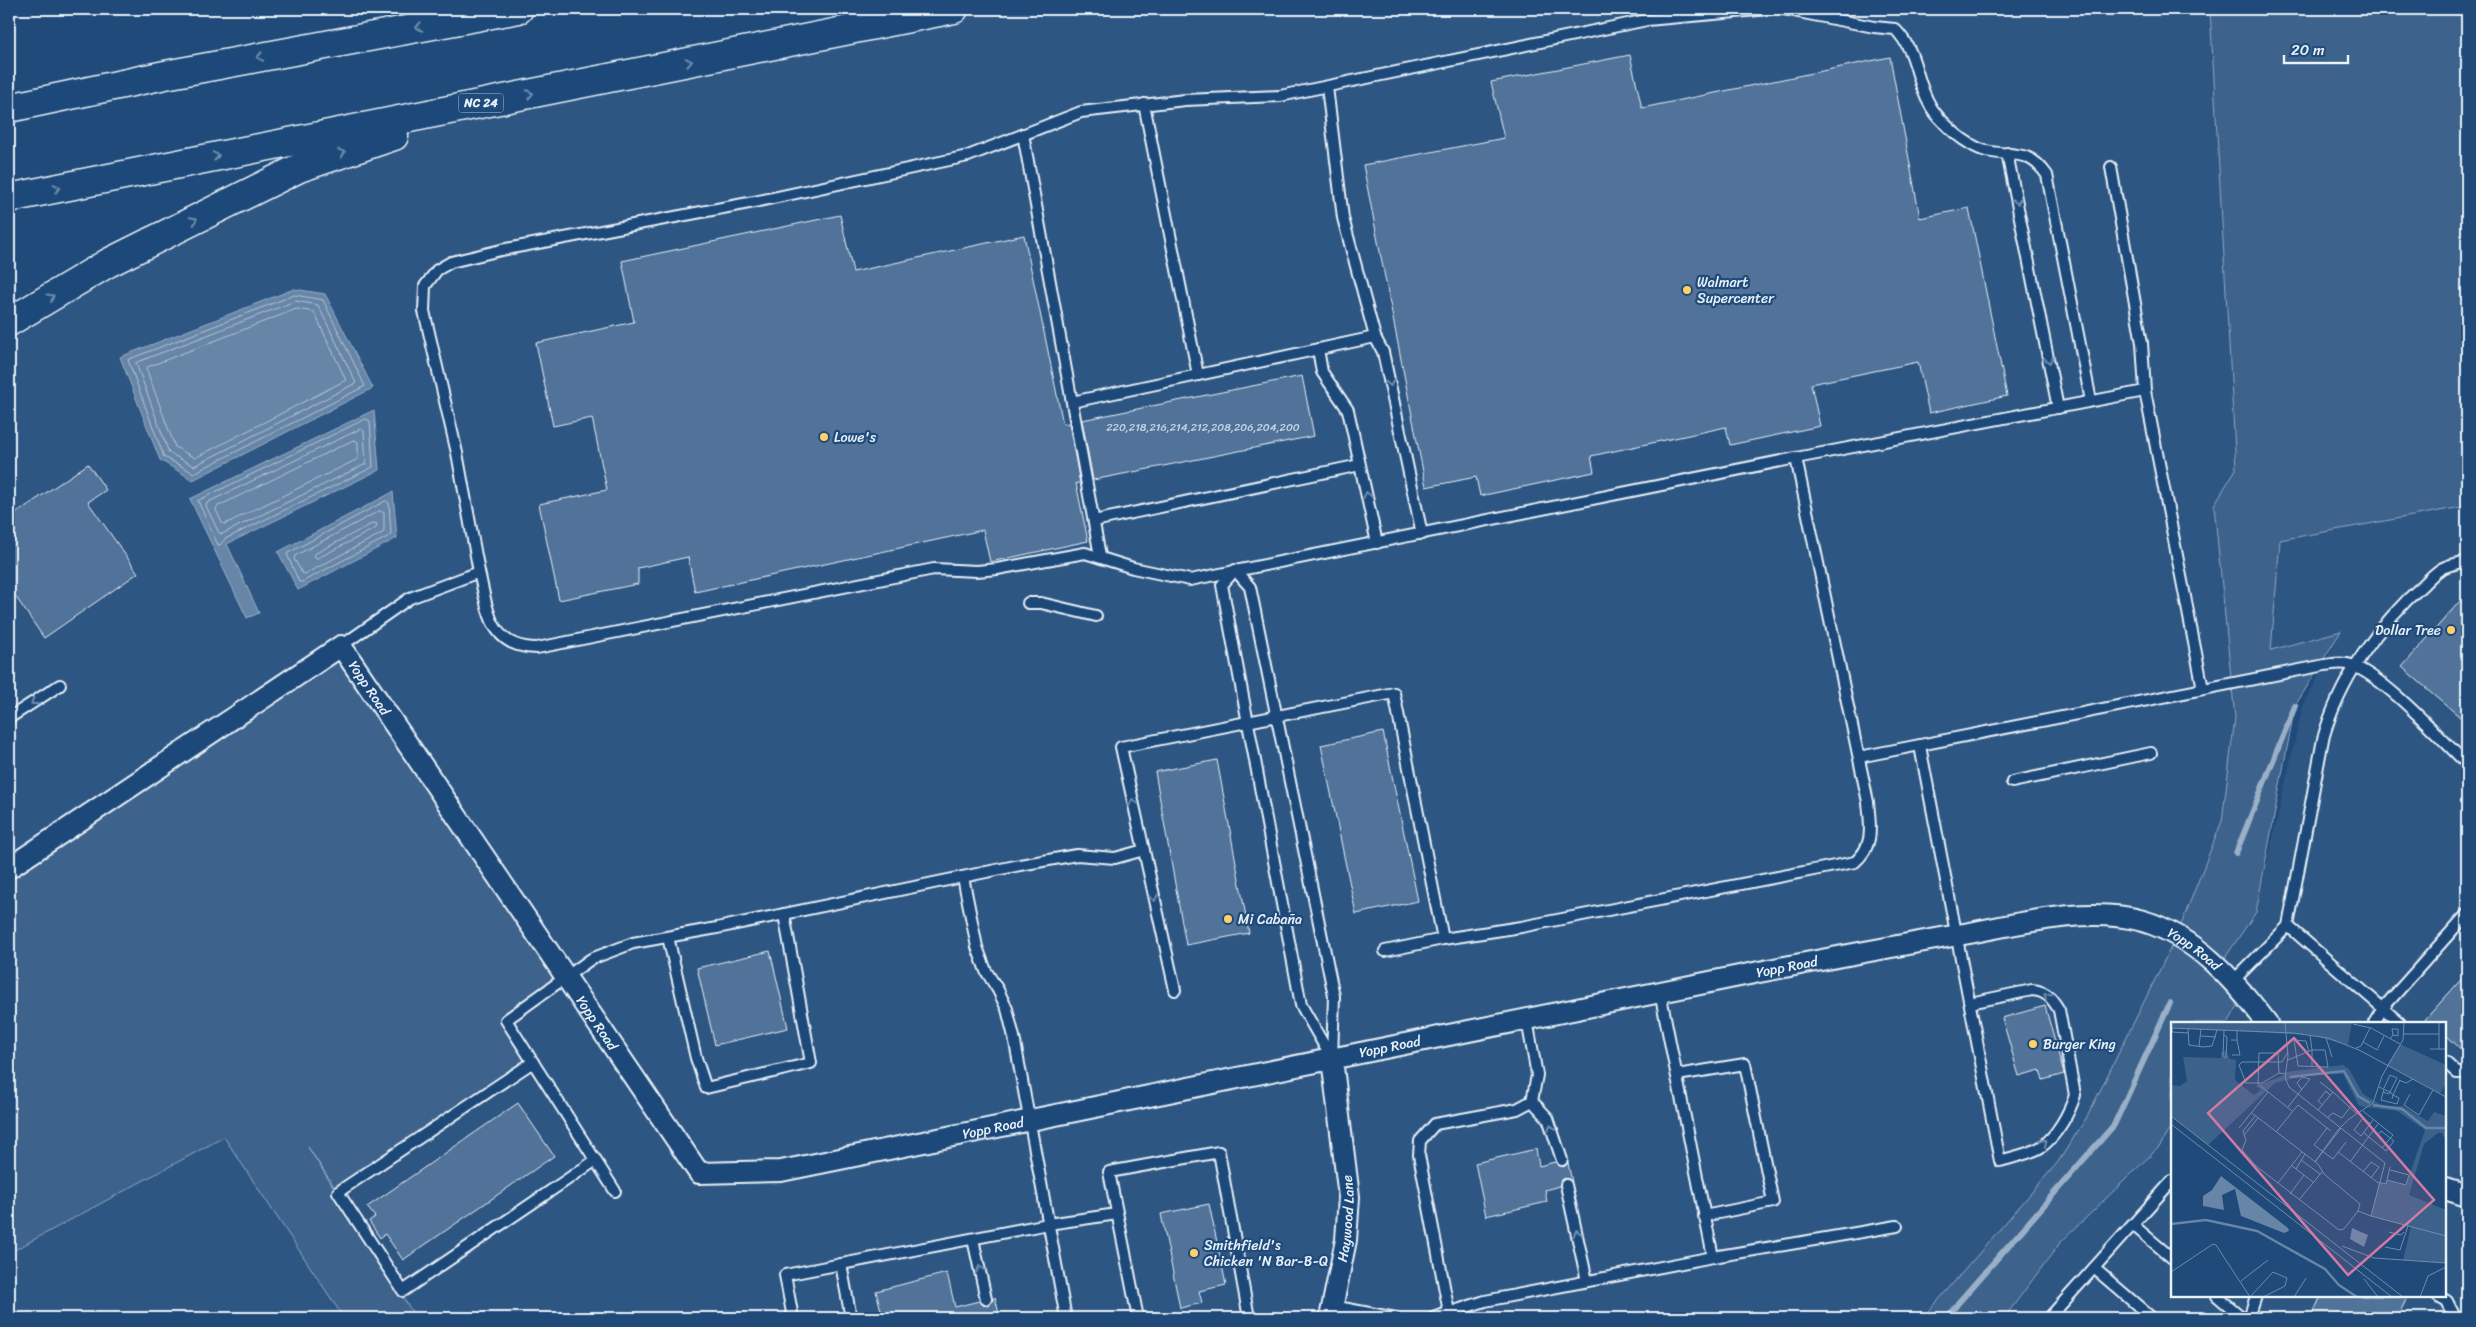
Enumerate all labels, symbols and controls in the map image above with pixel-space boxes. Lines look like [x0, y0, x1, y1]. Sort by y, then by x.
one-way arrow [415, 22, 424, 32]
scale bar [2284, 32, 2347, 64]
text: 20 m [2291, 37, 2325, 63]
one-way arrow [255, 52, 264, 62]
one-way arrow [685, 57, 693, 67]
one-way arrow [525, 89, 534, 99]
road number: NC 24 [458, 94, 504, 112]
one-way arrow [337, 149, 345, 159]
one-way arrow [211, 152, 220, 162]
one-way arrow [52, 184, 61, 194]
one-way arrow [2011, 196, 2022, 205]
one-way arrow [189, 216, 198, 226]
place label: Walmart Supercenter [1697, 270, 1775, 311]
marker: Walmart Supercenter [1681, 284, 1693, 296]
one-way arrow [45, 293, 54, 303]
one-way arrow [2043, 356, 2053, 364]
one-way arrow [1384, 379, 1395, 388]
house number: 220,218,216,214,212,208,206,204,200 [1106, 418, 1300, 437]
place label: Lowe's [834, 425, 877, 450]
marker: Lowe's [818, 431, 830, 443]
one-way arrow [1362, 490, 1372, 499]
place label: Dollar Tree [2375, 618, 2441, 643]
marker: Dollar Tree [2445, 624, 2457, 636]
street label: Yopp Road [342, 655, 398, 722]
one-way arrow [31, 696, 40, 705]
one-way arrow [1128, 798, 1139, 807]
one-way arrow [1148, 893, 1159, 902]
place label: Mi Cabaña [1238, 907, 1302, 932]
marker: Mi Cabaña [1222, 913, 1234, 925]
street label: Yopp Road [2163, 920, 2228, 978]
street label: Yopp Road [1754, 948, 1821, 985]
street label: Yopp Road [569, 990, 626, 1057]
one-way arrow [2044, 993, 2053, 1002]
inset map [2171, 1022, 2446, 1297]
street label: Yopp Road [1357, 1028, 1424, 1065]
place label: Burger King [2043, 1032, 2116, 1057]
marker: Burger King [2027, 1038, 2039, 1050]
street label: Yopp Road [960, 1109, 1028, 1146]
one-way arrow [1547, 1124, 1557, 1133]
one-way arrow [2039, 1139, 2048, 1148]
street label: Haywood Lane [1329, 1174, 1362, 1264]
one-way arrow [1572, 1229, 1582, 1238]
place label: Smithfield's Chicken 'N Bar-B-Q [1204, 1233, 1328, 1274]
marker: Smithfield's Chicken 'N Bar-B-Q [1188, 1247, 1200, 1259]
one-way arrow [975, 1264, 986, 1273]

